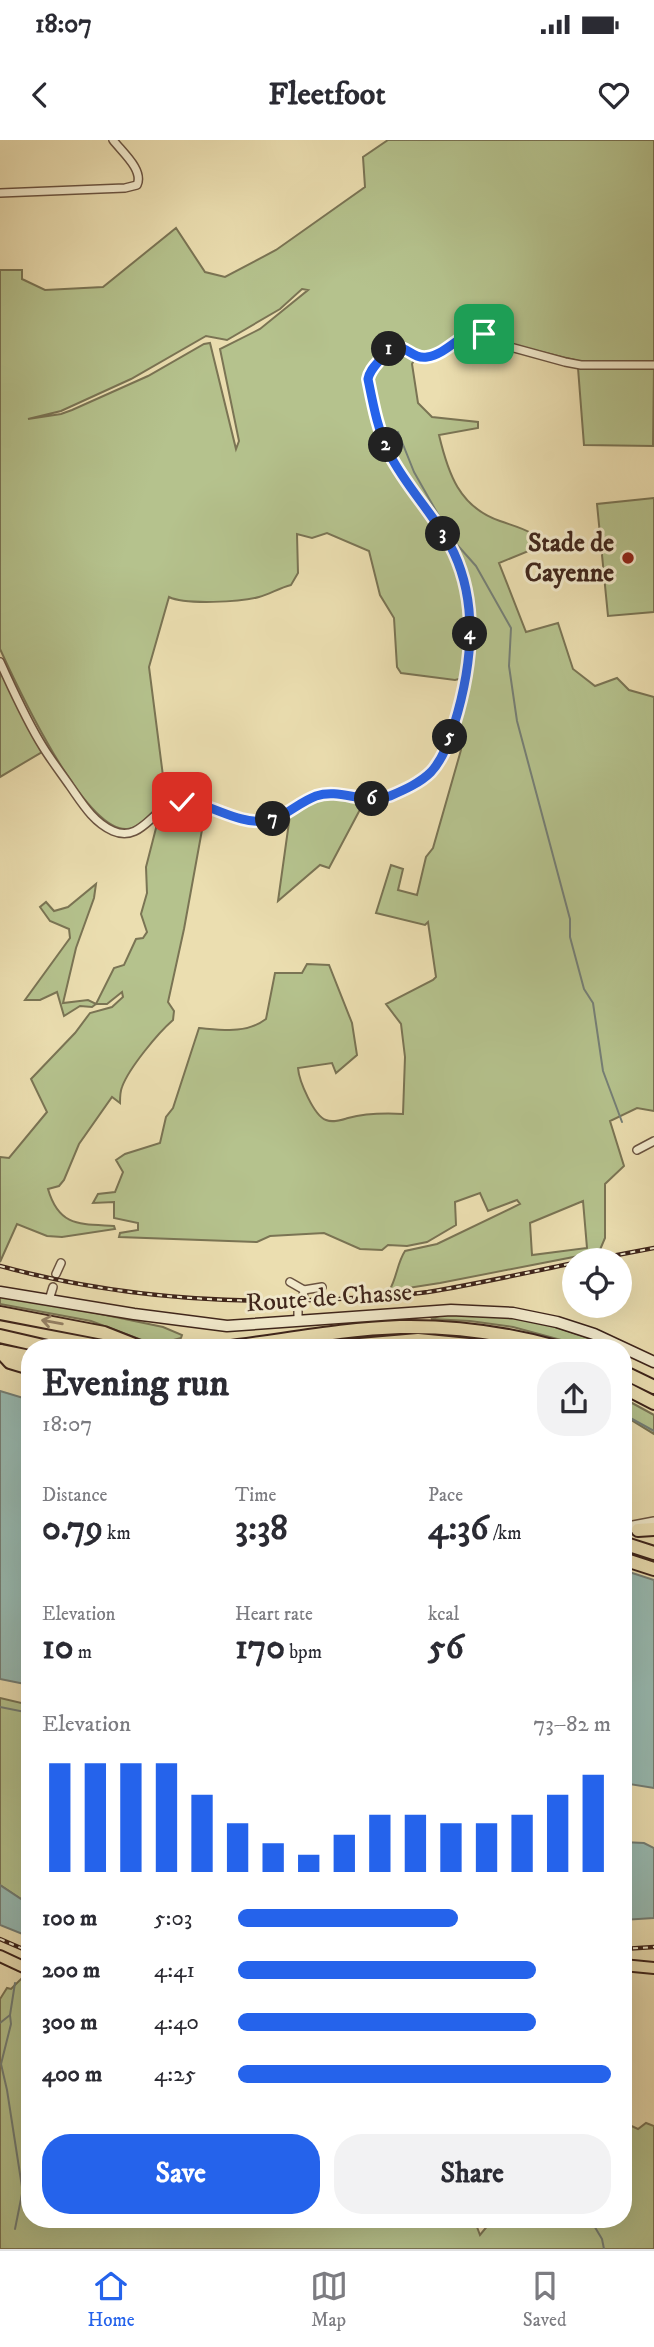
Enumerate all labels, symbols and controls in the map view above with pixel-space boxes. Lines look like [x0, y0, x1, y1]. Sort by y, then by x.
text: 18:07 [35, 8, 92, 41]
text: Fleetfoot [268, 75, 386, 115]
icon: back [21, 76, 59, 114]
icon: heart [595, 76, 633, 114]
pin [454, 304, 514, 364]
icon: arrive [465, 315, 503, 353]
pin: 1 [372, 332, 406, 367]
text: 1 [385, 337, 392, 360]
pin: 2 [368, 428, 404, 462]
text: 2 [381, 433, 390, 456]
pin: 3 [426, 516, 460, 552]
text: 3 [439, 522, 446, 545]
place label: Stade de Cayenne [525, 527, 614, 590]
marker: Stade de Cayenne [620, 550, 636, 566]
pin: 4 [452, 616, 488, 652]
text: 4 [464, 622, 475, 645]
pin: 5 [433, 720, 468, 754]
text: 5 [445, 725, 454, 748]
pin [152, 772, 212, 832]
pin: 6 [354, 782, 390, 816]
icon: check [163, 783, 201, 821]
text: 6 [367, 787, 376, 810]
pin: 7 [256, 802, 290, 836]
text: 7 [267, 807, 278, 830]
map controls [562, 1248, 632, 1318]
button: locate [562, 1248, 632, 1318]
street label: Route de Chasse [245, 1276, 413, 1320]
one-way arrow [42, 1315, 64, 1328]
text: Evening run [42, 1360, 229, 1408]
button: share [537, 1362, 611, 1436]
text: 18:07 [42, 1410, 92, 1439]
text: Distance [42, 1484, 107, 1507]
text: Time [235, 1484, 276, 1507]
text: Pace [428, 1484, 463, 1507]
text: 0.79 [42, 1507, 103, 1551]
text: 3:38 [235, 1507, 288, 1551]
text: 4:36 [428, 1507, 489, 1551]
text: km [103, 1522, 131, 1545]
text: /km [489, 1522, 522, 1545]
text: Elevation [42, 1603, 116, 1626]
text: Heart rate [235, 1603, 313, 1626]
text: kcal [428, 1603, 459, 1626]
text: 10 [42, 1626, 74, 1670]
text: 170 [235, 1626, 285, 1670]
text: 56 [428, 1626, 464, 1670]
text: m [74, 1641, 92, 1664]
text: bpm [285, 1641, 322, 1664]
text: Elevation [42, 1710, 131, 1739]
text: 73–82 m [533, 1710, 611, 1739]
text: 100 m [42, 1904, 97, 1933]
text: 5:03 [154, 1904, 192, 1933]
text: 200 m [42, 1956, 100, 1985]
text: 4:41 [154, 1956, 195, 1985]
text: 300 m [42, 2008, 98, 2037]
text: 4:40 [154, 2008, 199, 2037]
text: 400 m [42, 2060, 102, 2089]
text: 4:25 [154, 2060, 196, 2089]
button: Save [42, 2134, 320, 2214]
button: Share [334, 2134, 611, 2214]
tab: Home [88, 2267, 135, 2332]
tab: Map [310, 2267, 348, 2332]
tab: Saved [523, 2267, 566, 2332]

